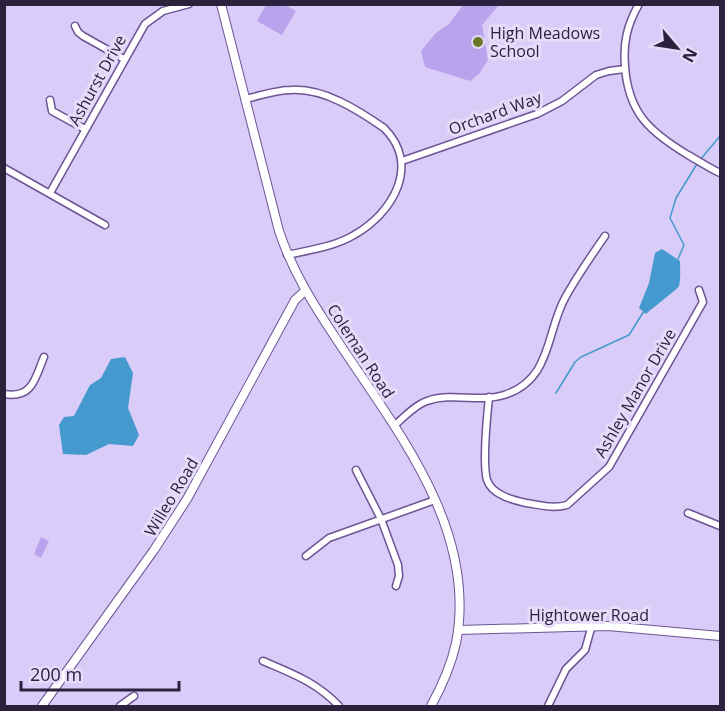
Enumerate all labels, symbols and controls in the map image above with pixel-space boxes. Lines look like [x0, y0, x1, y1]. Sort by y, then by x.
north arrow [647, 18, 707, 78]
place label: High Meadows School [490, 22, 600, 62]
street label: Ashurst Drive [63, 31, 131, 129]
marker: High Meadows School [471, 35, 485, 49]
text: N [677, 44, 703, 66]
street label: Orchard Way [445, 86, 546, 140]
street label: Coleman Road [322, 299, 400, 403]
street label: Ashley Manor Drive [589, 325, 681, 461]
street label: Willeo Road [139, 454, 203, 540]
street label: Hightower Road [529, 604, 649, 626]
scale bar [21, 654, 178, 692]
text: 200 m [30, 662, 82, 686]

